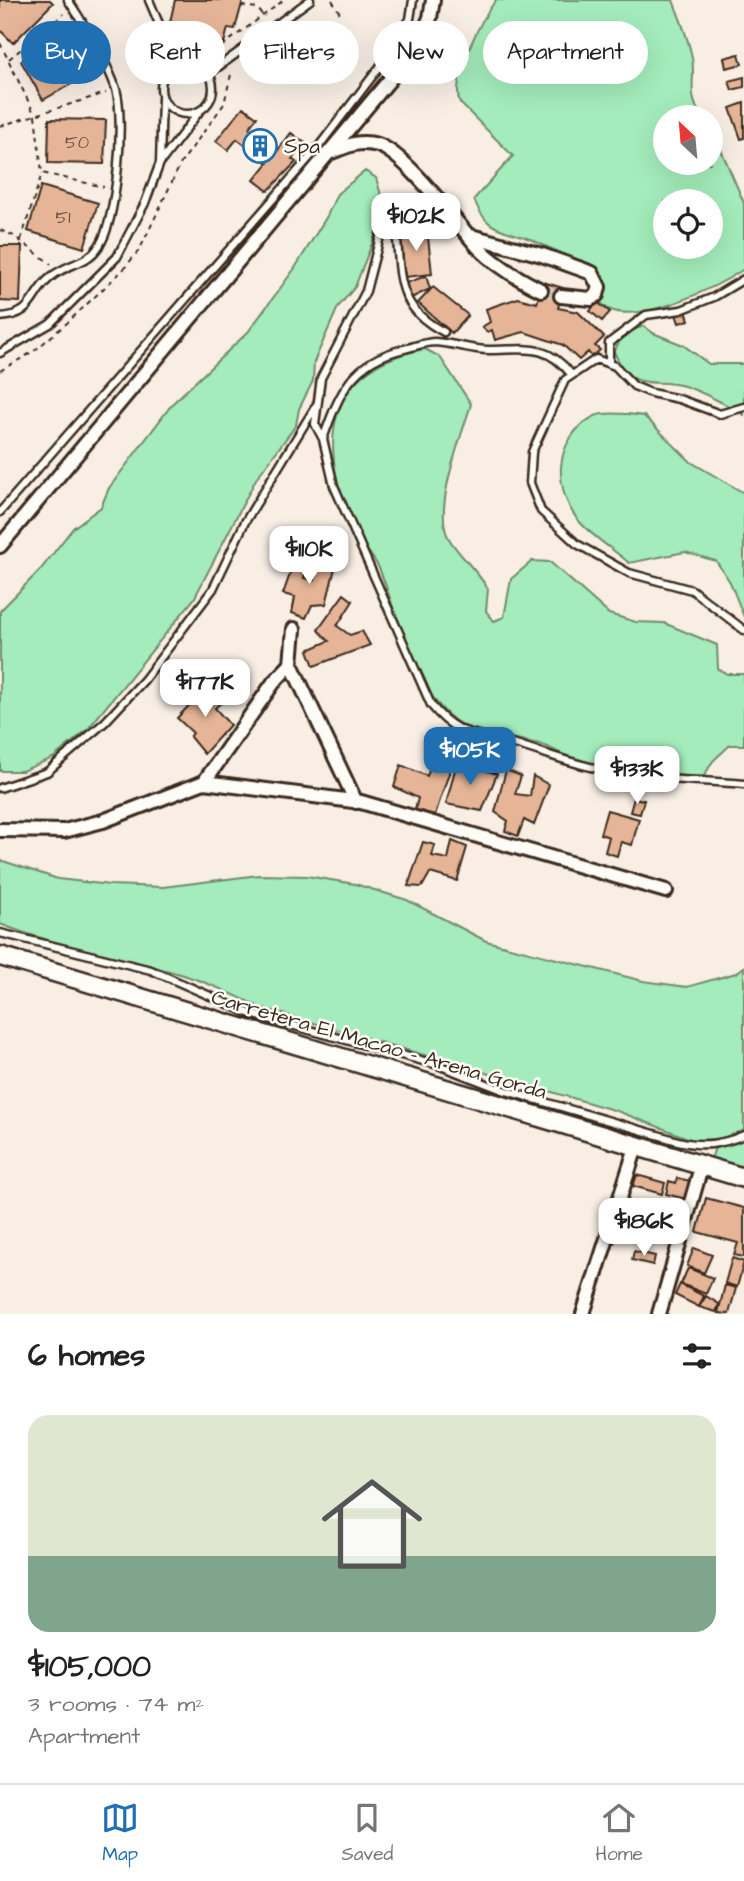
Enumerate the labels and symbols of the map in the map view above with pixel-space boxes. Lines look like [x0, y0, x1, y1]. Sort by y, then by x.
north arrow [653, 105, 723, 175]
building icon: Spa [241, 127, 279, 165]
house number: 50 [65, 130, 89, 155]
place label: Spa [284, 132, 320, 162]
pin: $102K [367, 194, 465, 253]
house number: 51 [55, 205, 71, 230]
pin: $110K [260, 526, 358, 586]
pin: $177K [156, 660, 254, 719]
pin: $105K [421, 728, 519, 787]
pin: $133K [588, 746, 686, 806]
street label: Carretera El Macao - Arena Gorda [208, 983, 550, 1106]
pin: $186K [595, 1198, 693, 1258]

